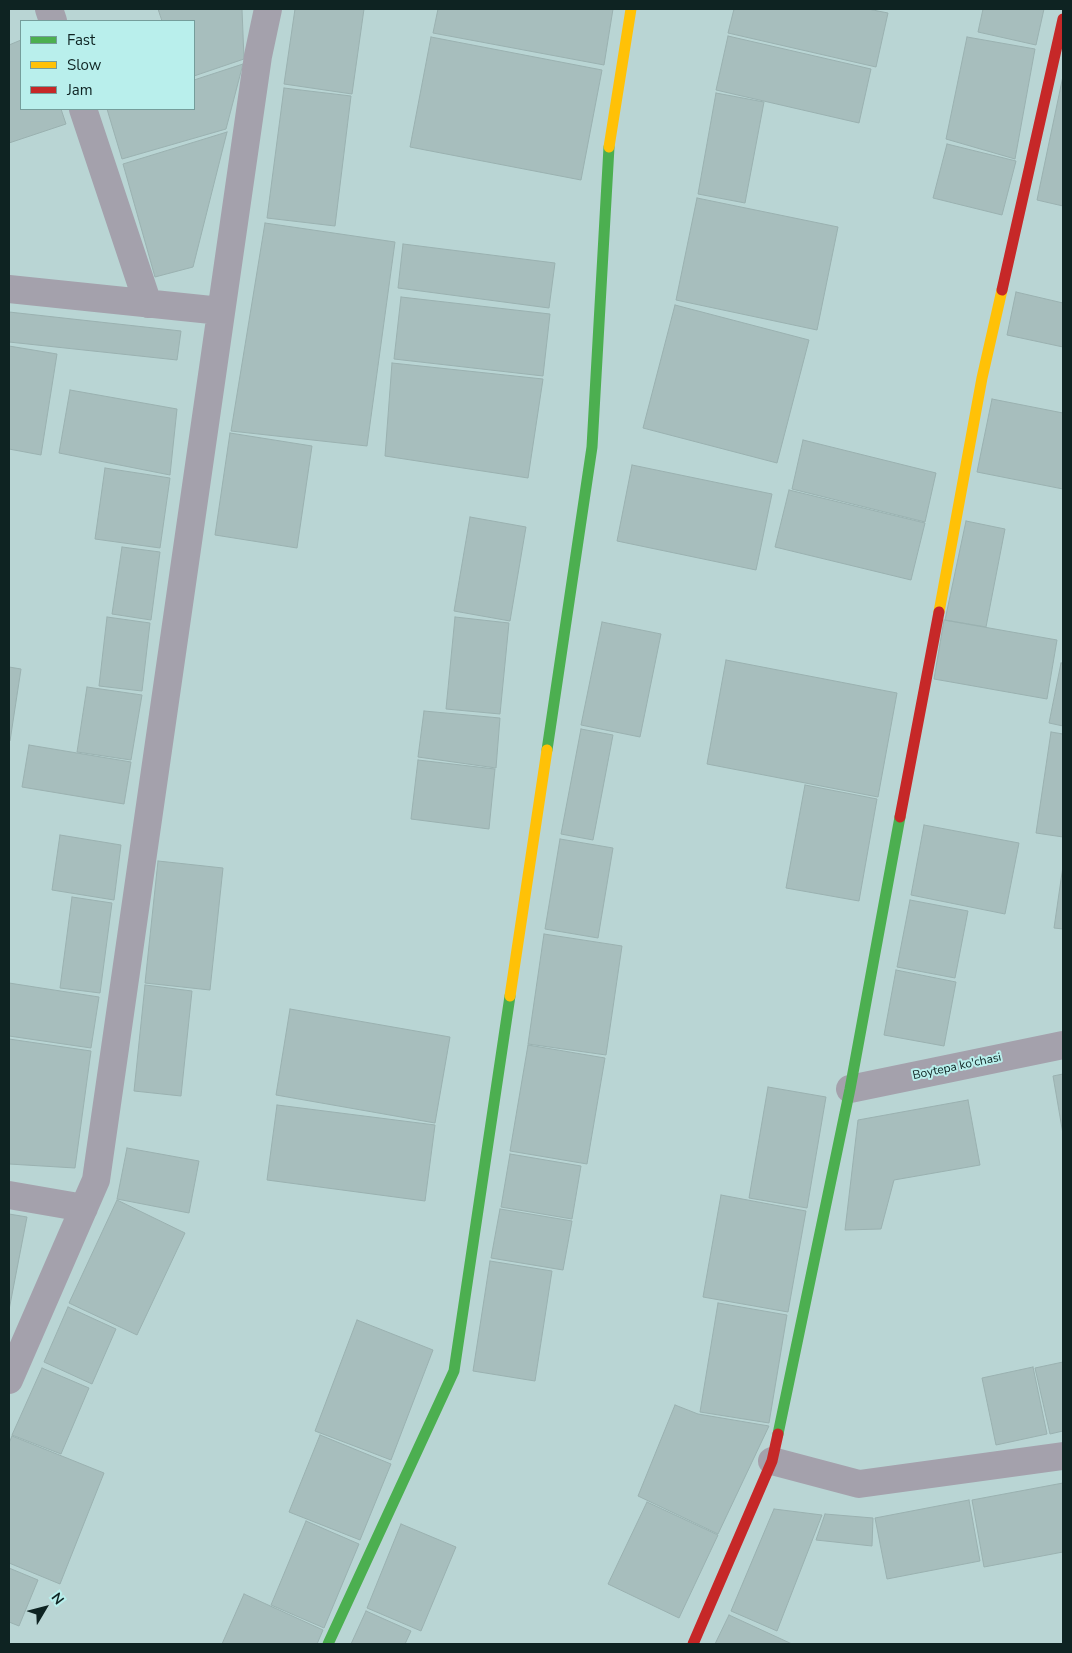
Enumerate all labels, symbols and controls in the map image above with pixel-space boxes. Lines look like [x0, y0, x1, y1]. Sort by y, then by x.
legend [20, 20, 195, 110]
text: Fast [67, 30, 95, 50]
text: Slow [67, 55, 101, 75]
text: Jam [67, 80, 93, 100]
street label: Boytepa ko'chasi [911, 1051, 1003, 1083]
north arrow [20, 1583, 70, 1633]
text: N [47, 1589, 68, 1609]

